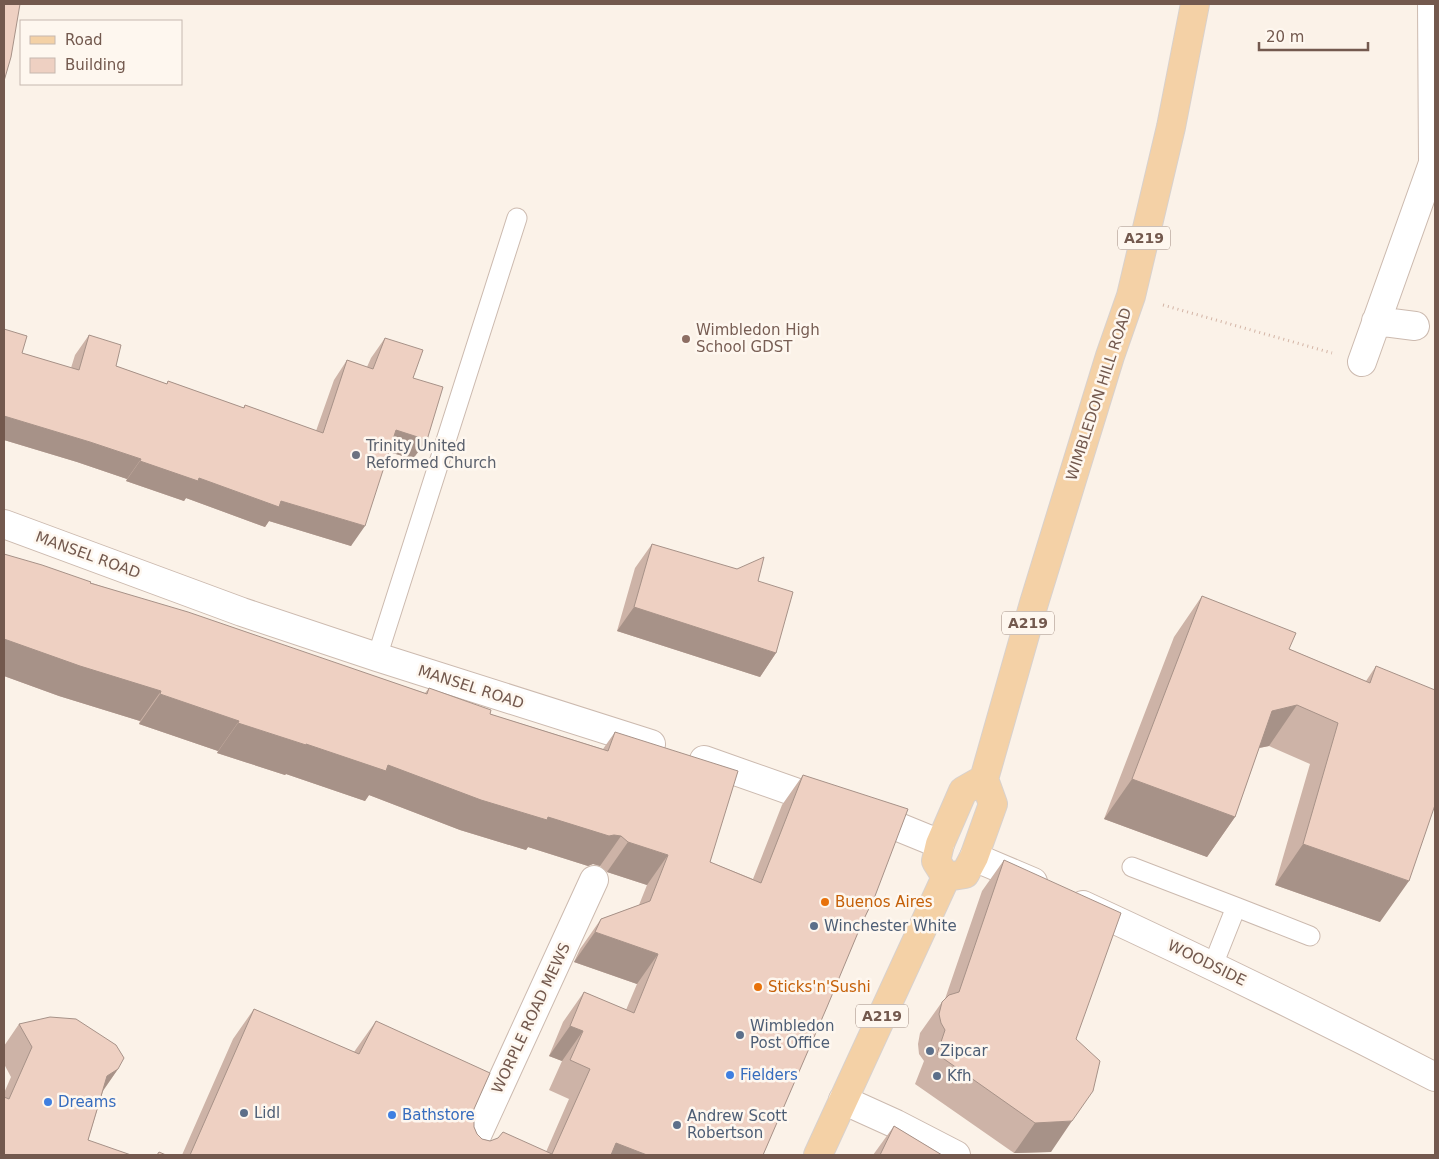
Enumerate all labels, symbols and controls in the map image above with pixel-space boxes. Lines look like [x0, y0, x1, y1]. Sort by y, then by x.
legend [20, 20, 182, 85]
scale bar [1259, 20, 1368, 52]
text: 20 m [1266, 28, 1304, 46]
text: Road [65, 31, 103, 49]
text: Building [65, 56, 126, 74]
road number: A219 [1118, 227, 1170, 250]
street label: WIMBLEDON HILL ROAD [1063, 305, 1135, 483]
place label: Wimbledon High School GDST [696, 321, 820, 356]
marker: Wimbledon High School GDST [680, 333, 692, 345]
place label: Trinity United Reformed Church [365, 437, 497, 472]
marker: Trinity United Reformed Church [350, 449, 362, 461]
street label: MANSEL ROAD [33, 528, 143, 582]
road number: A219 [1002, 612, 1054, 634]
street label: MANSEL ROAD [416, 661, 526, 713]
place label: Buenos Aires [835, 893, 933, 911]
marker: Buenos Aires [819, 896, 831, 908]
place label: Winchester White [824, 917, 957, 935]
marker: Winchester White [808, 920, 820, 932]
street label: WOODSIDE [1165, 936, 1249, 990]
street label: WORPLE ROAD MEWS [488, 940, 574, 1096]
place label: Sticks'n'Sushi [768, 978, 871, 996]
marker: Sticks'n'Sushi [752, 981, 764, 993]
road number: A219 [856, 1004, 908, 1028]
place label: Wimbledon Post Office [750, 1017, 834, 1052]
marker: Wimbledon Post Office [734, 1029, 746, 1041]
place label: Zipcar [940, 1042, 988, 1060]
marker: Zipcar [924, 1045, 936, 1057]
place label: Fielders [740, 1066, 798, 1084]
place label: Kfh [947, 1067, 972, 1085]
marker: Fielders [724, 1069, 736, 1081]
marker: Kfh [931, 1070, 943, 1082]
place label: Dreams [58, 1093, 116, 1111]
marker: Dreams [42, 1096, 54, 1108]
place label: Lidl [254, 1104, 280, 1122]
place label: Bathstore [402, 1106, 475, 1124]
marker: Lidl [238, 1107, 250, 1119]
place label: Andrew Scott Robertson [687, 1107, 787, 1142]
marker: Bathstore [386, 1109, 398, 1121]
marker: Andrew Scott Robertson [671, 1119, 683, 1131]

